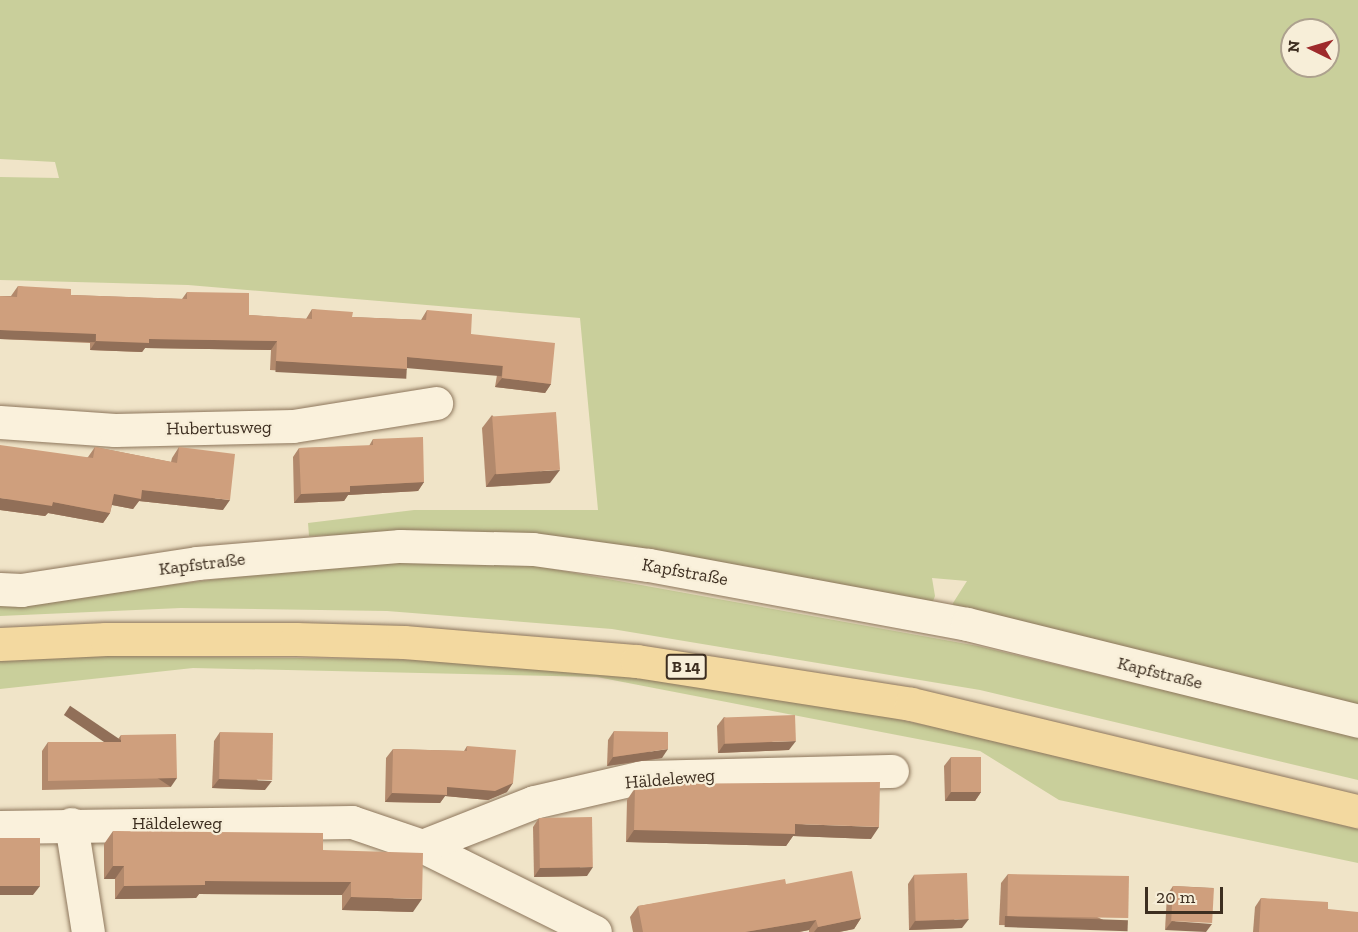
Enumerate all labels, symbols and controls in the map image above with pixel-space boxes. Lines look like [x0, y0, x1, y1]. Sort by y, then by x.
north arrow [1280, 18, 1340, 78]
text: N [1284, 40, 1304, 53]
street label: Hubertusweg [166, 416, 272, 440]
street label: Kapfstraße [158, 548, 246, 580]
street label: Kapfstraße [640, 554, 730, 590]
street label: Kapfstraße [1115, 652, 1205, 694]
road number: B 14 [665, 654, 707, 680]
street label: Häldeleweg [624, 764, 716, 794]
street label: Häldeleweg [132, 812, 222, 834]
scale bar [1148, 875, 1226, 913]
text: 20 m [1156, 886, 1195, 908]

